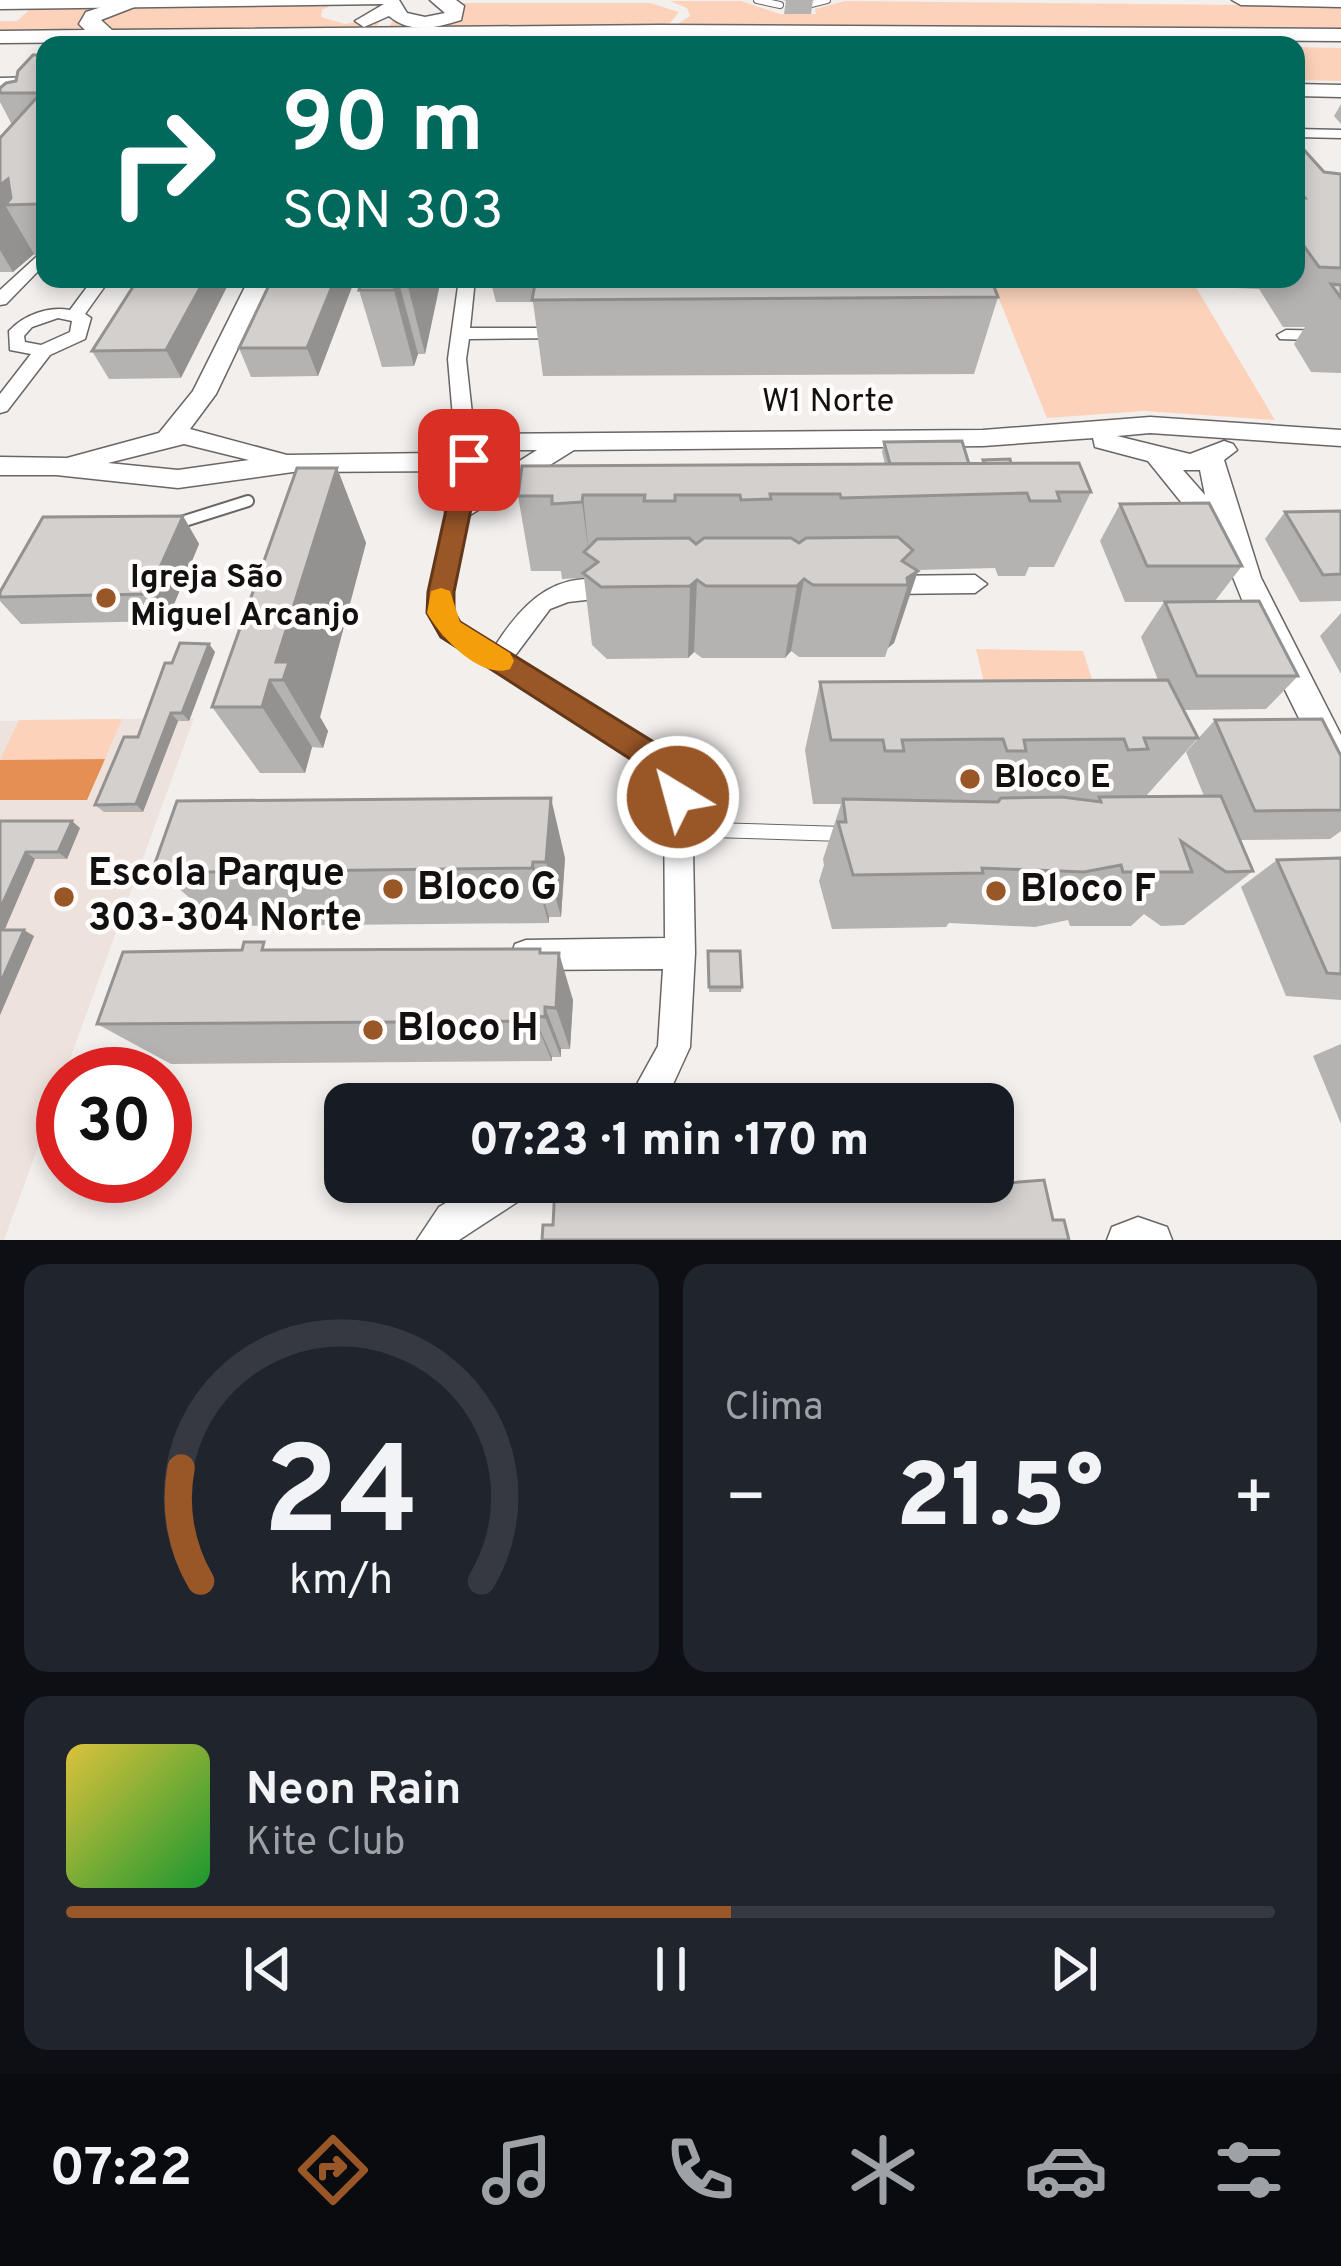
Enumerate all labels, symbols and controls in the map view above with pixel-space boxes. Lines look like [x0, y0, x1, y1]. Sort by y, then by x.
text: 90 m [282, 75, 484, 181]
icon: right [84, 84, 240, 240]
text: SQN 303 [282, 179, 504, 248]
street label: W1 Norte [762, 382, 894, 424]
pin [418, 409, 520, 511]
icon: arrive [436, 427, 502, 493]
place label: Igreja São Miguel Arcanjo [130, 558, 360, 638]
marker: Igreja São Miguel Arcanjo [93, 585, 119, 611]
position arrow [615, 734, 741, 860]
place label: Bloco E [994, 758, 1111, 800]
marker: Bloco E [957, 766, 983, 792]
place label: Escola Parque 303-304 Norte [88, 851, 362, 945]
place label: Bloco G [417, 865, 557, 914]
place label: Bloco F [1020, 867, 1156, 916]
marker: Bloco G [380, 876, 406, 902]
marker: Bloco F [983, 878, 1009, 904]
marker: Escola Parque 303-304 Norte [51, 884, 77, 910]
place label: Bloco H [397, 1006, 539, 1055]
marker: Bloco H [360, 1017, 386, 1043]
speed limit sign: 30 [36, 1047, 192, 1203]
text: 07:23 · 1 min · 170 m [469, 1114, 869, 1171]
text: Clima [725, 1385, 824, 1434]
text: 24 [263, 1420, 420, 1578]
text: 21.5° [896, 1445, 1103, 1558]
text: − [725, 1460, 767, 1543]
text: + [1232, 1460, 1275, 1543]
text: km/h [289, 1555, 393, 1609]
text: Neon Rain [246, 1763, 462, 1820]
text: Kite Club [246, 1820, 405, 1869]
icon: previous [235, 1936, 301, 2002]
icon: pause [638, 1936, 704, 2002]
icon: next [1041, 1936, 1107, 2002]
icon: directions [291, 2128, 375, 2212]
icon: music [475, 2128, 559, 2212]
icon: phone [658, 2128, 742, 2212]
icon: climate [841, 2128, 925, 2212]
icon: car [1024, 2128, 1108, 2212]
icon: filters [1207, 2128, 1291, 2212]
text: 07:22 [50, 2136, 192, 2205]

